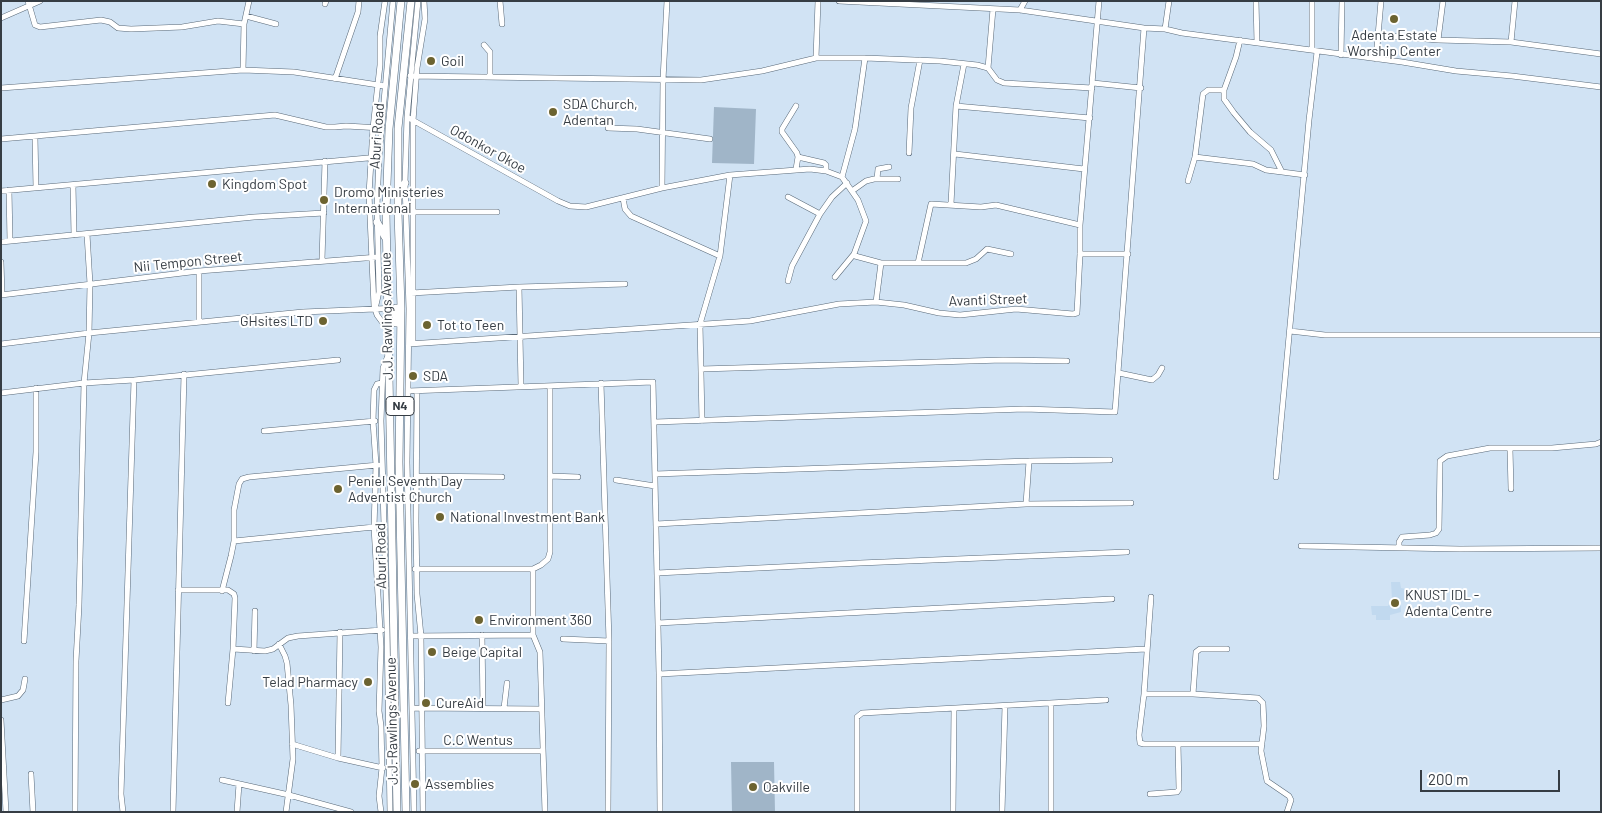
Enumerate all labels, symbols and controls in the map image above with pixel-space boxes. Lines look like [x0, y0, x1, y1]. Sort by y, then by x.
marker: Adenta Estate Worship Center [1388, 13, 1400, 25]
place label: Adenta Estate Worship Center [1347, 27, 1441, 59]
place label: Goil [441, 53, 464, 69]
marker: Goil [425, 55, 437, 67]
place label: SDA Church, Adentan [563, 96, 638, 128]
street label: Aburi Road [366, 102, 388, 170]
marker: SDA Church, Adentan [547, 106, 559, 118]
street label: Odonkor Okoe [447, 121, 529, 177]
place label: Kingdom Spot [222, 176, 307, 192]
marker: Kingdom Spot [206, 178, 218, 190]
place label: Dromo Ministeries International [334, 184, 444, 216]
marker: Dromo Ministeries International [318, 194, 330, 206]
street label: Nii Tempon Street [133, 248, 243, 276]
street label: J.J. Rawlings Avenue [377, 252, 397, 380]
street label: Avanti Street [948, 290, 1028, 310]
place label: GHsites LTD [240, 313, 313, 329]
marker: GHsites LTD [317, 315, 329, 327]
place label: Tot to Teen [437, 317, 504, 333]
marker: Tot to Teen [421, 319, 433, 331]
place label: SDA [423, 368, 448, 384]
marker: SDA [407, 370, 419, 382]
road number: N4 [386, 396, 414, 416]
place label: Peniel Seventh Day Adventist Church [348, 473, 463, 506]
marker: Peniel Seventh Day Adventist Church [332, 483, 344, 495]
place label: National Investment Bank [450, 509, 605, 525]
marker: National Investment Bank [434, 511, 446, 523]
street label: Aburi Road [372, 523, 390, 589]
place label: KNUST IDL - Adenta Centre [1405, 587, 1492, 620]
marker: KNUST IDL - Adenta Centre [1389, 597, 1401, 609]
place label: Environment 360 [489, 612, 592, 628]
marker: Environment 360 [473, 614, 485, 626]
place label: Beige Capital [442, 644, 522, 660]
marker: Beige Capital [426, 646, 438, 658]
street label: J.J. Rawlings Avenue [382, 657, 402, 785]
place label: Telad Pharmacy [262, 674, 358, 690]
marker: Telad Pharmacy [362, 676, 374, 688]
place label: CureAid [436, 695, 484, 711]
marker: CureAid [420, 697, 432, 709]
street label: C.C Wentus [443, 732, 513, 748]
scale bar [1422, 760, 1562, 792]
text: 200 m [1428, 770, 1468, 788]
place label: Assemblies [425, 776, 494, 792]
marker: Assemblies [409, 778, 421, 790]
place label: Oakville [763, 779, 810, 795]
marker: Oakville [747, 781, 759, 793]

